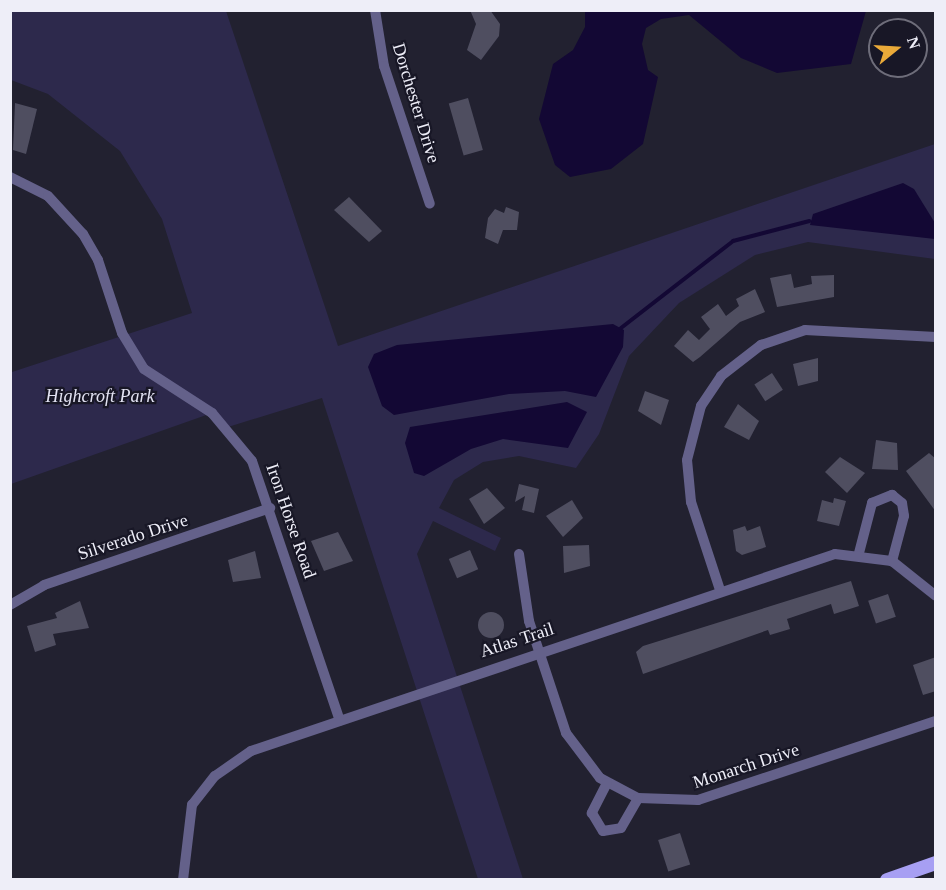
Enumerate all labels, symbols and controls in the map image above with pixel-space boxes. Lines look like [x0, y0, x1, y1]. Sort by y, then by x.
north arrow [868, 18, 928, 78]
text: N [904, 35, 924, 51]
street label: Dorchester Drive [387, 40, 445, 166]
park label: Highcroft Park [46, 385, 154, 407]
street label: Iron Horse Road [261, 461, 321, 581]
street label: Silverado Drive [75, 509, 191, 565]
street label: Atlas Trail [477, 618, 557, 662]
street label: Monarch Drive [690, 739, 802, 793]

